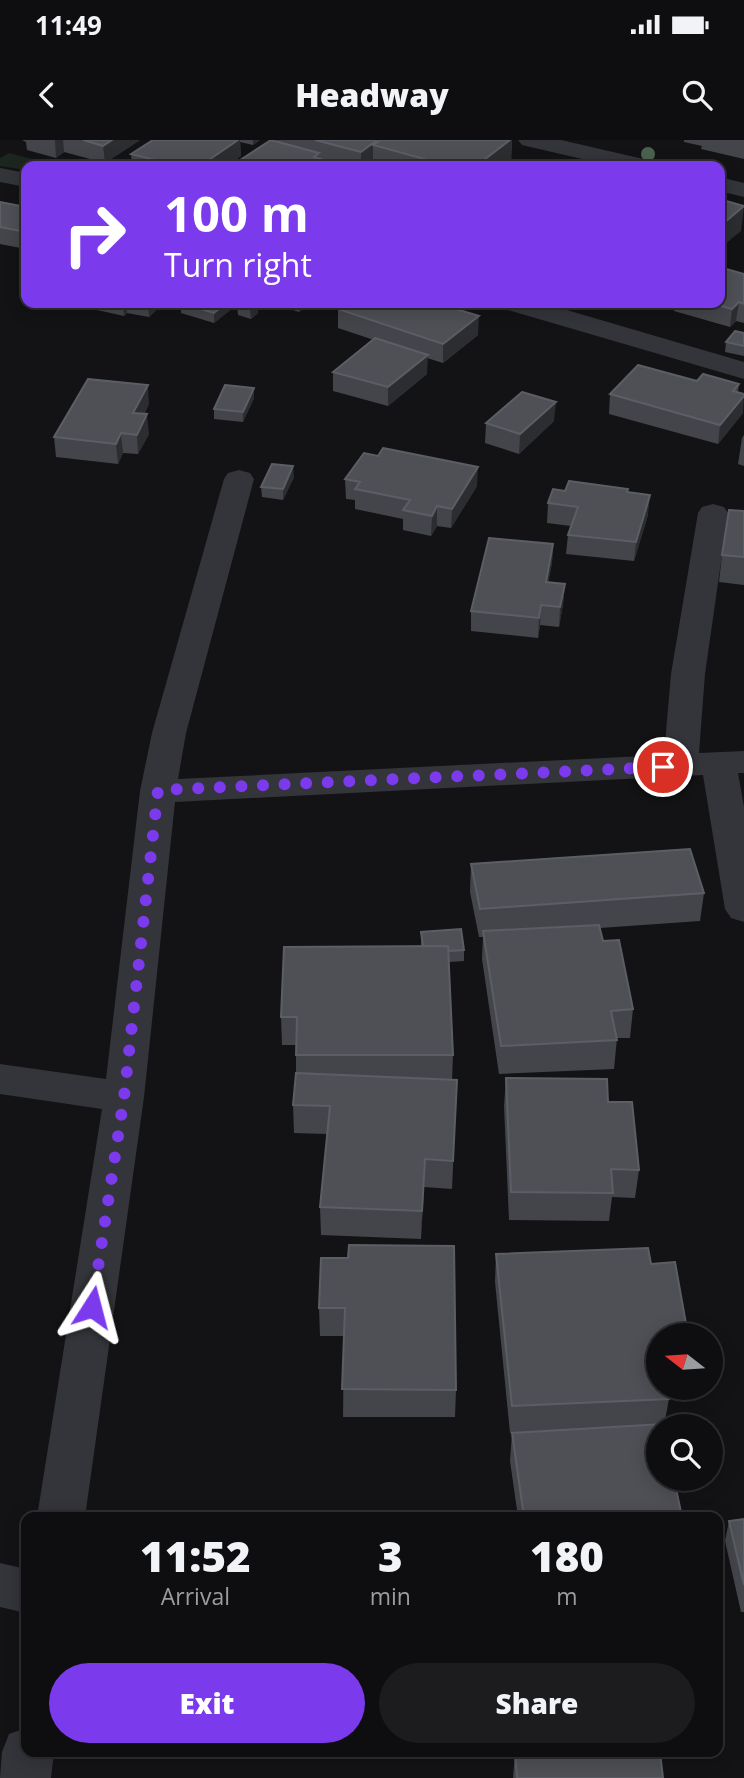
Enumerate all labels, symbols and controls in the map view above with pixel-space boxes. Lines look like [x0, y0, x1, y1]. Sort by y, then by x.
text: 11:49 [35, 7, 102, 43]
text: Headway [295, 73, 449, 116]
icon: back [28, 76, 66, 114]
icon: search [678, 76, 716, 114]
text: 100 m [164, 180, 309, 246]
icon: right [49, 189, 140, 280]
text: Turn right [164, 243, 312, 286]
pin [633, 737, 693, 797]
icon: arrive [644, 748, 682, 786]
position arrow [55, 1270, 129, 1344]
north arrow [646, 1323, 723, 1400]
map controls [646, 1323, 723, 1491]
button: search [646, 1414, 723, 1491]
text: 11:52 [140, 1527, 251, 1584]
text: 3 [378, 1527, 403, 1584]
text: 180 [530, 1527, 604, 1584]
text: Arrival [161, 1580, 230, 1612]
text: min [370, 1580, 411, 1612]
text: m [556, 1580, 578, 1612]
button: Exit [49, 1663, 365, 1743]
button: Share [379, 1663, 695, 1743]

